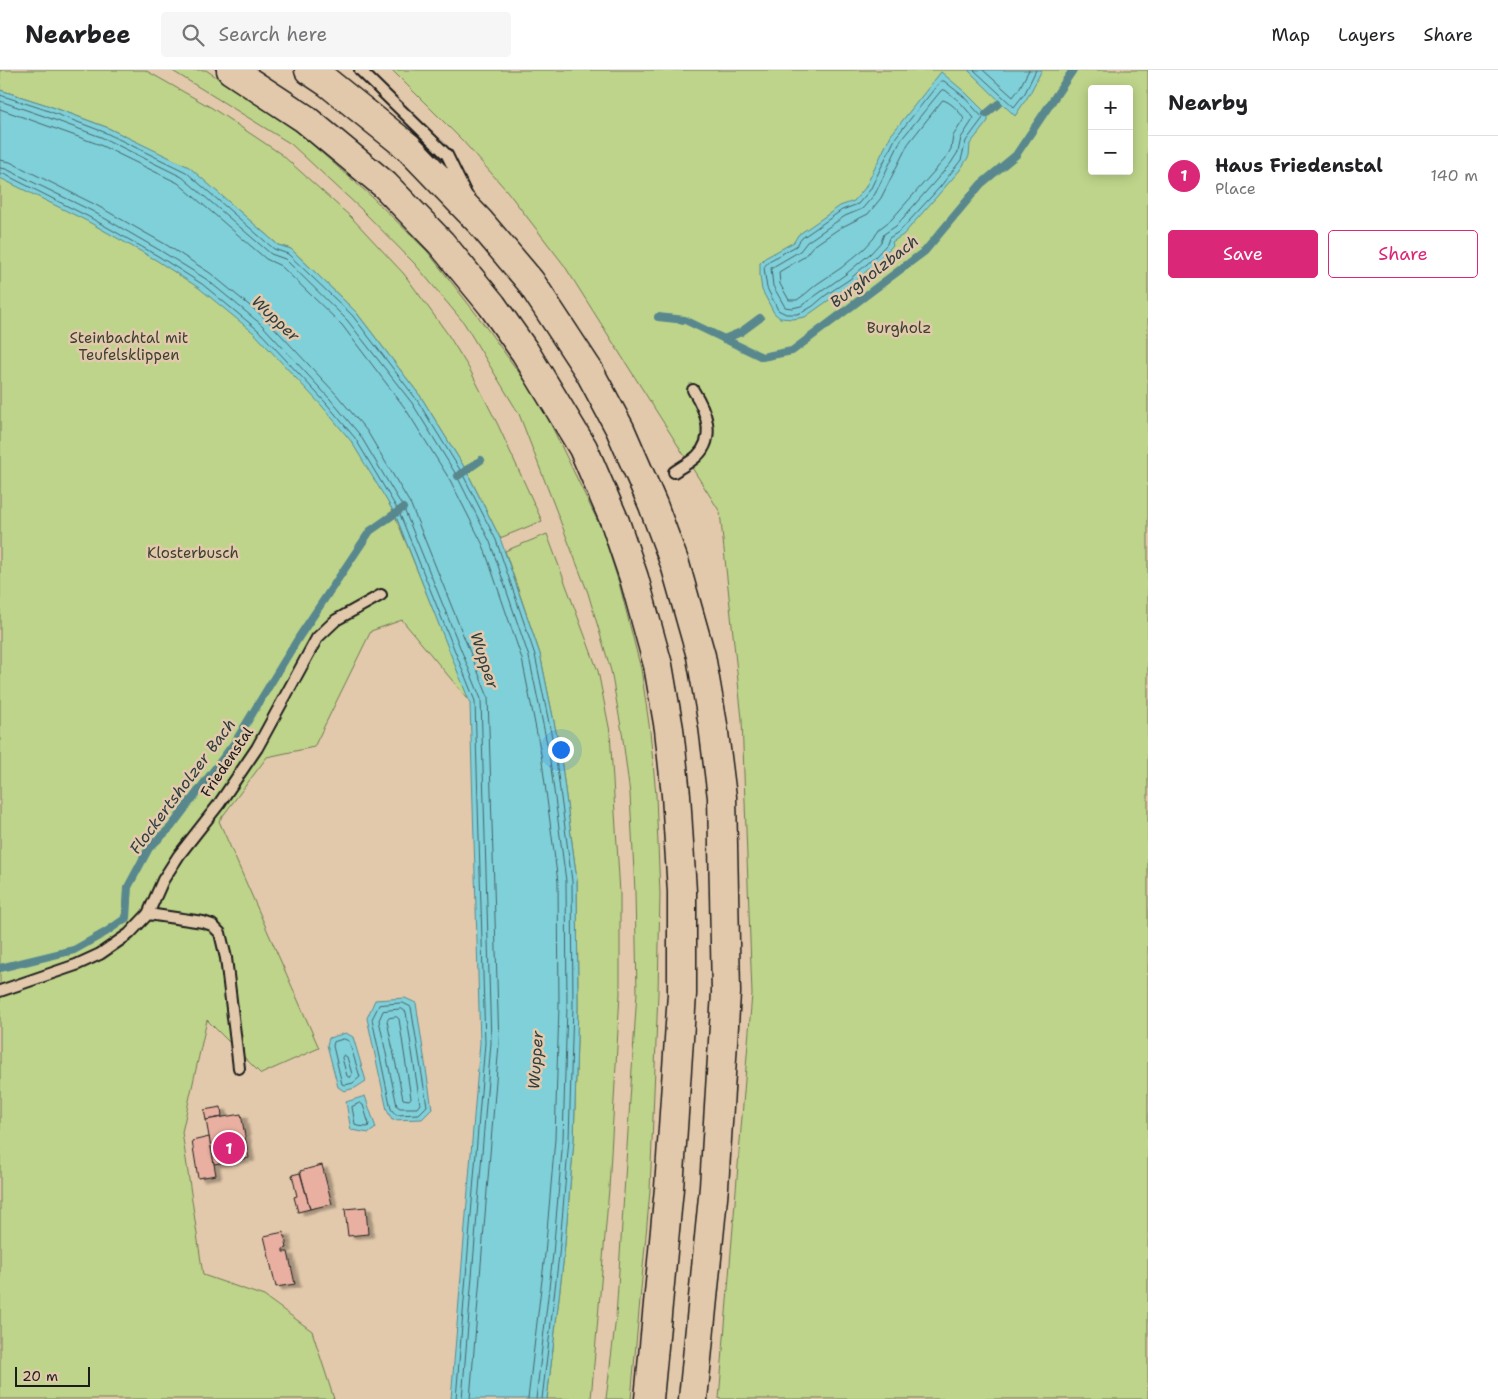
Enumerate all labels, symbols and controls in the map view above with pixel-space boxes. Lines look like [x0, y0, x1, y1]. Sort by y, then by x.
search box [161, 12, 511, 57]
text: Nearbee [25, 19, 131, 51]
icon: search [179, 21, 207, 49]
text: Search here [219, 22, 327, 47]
text: Map [1272, 23, 1310, 47]
text: Layers [1338, 23, 1395, 47]
text: Share [1423, 23, 1473, 47]
map controls [1088, 85, 1133, 175]
button: + [1088, 85, 1133, 130]
text: Nearby [1168, 89, 1248, 117]
button: − [1088, 130, 1133, 175]
text: Haus Friedenstal [1215, 153, 1383, 178]
text: 1 [1180, 165, 1188, 186]
text: 140 m [1431, 165, 1478, 186]
text: Place [1215, 178, 1256, 199]
water label: Burgholzbach [826, 230, 923, 313]
button: Save [1168, 230, 1318, 278]
button: Share [1328, 230, 1478, 278]
water label: Wupper [247, 291, 305, 346]
park label: Burgholz [867, 318, 931, 338]
park label: Steinbachtal mit Teufelsklippen [70, 328, 188, 365]
park label: Klosterbusch [147, 543, 239, 563]
water label: Wupper [465, 629, 504, 692]
water label: Flockertsholzer Bach [125, 714, 240, 858]
street label: Friedenstal [196, 723, 258, 801]
your location [548, 737, 574, 763]
water label: Wupper [523, 1030, 548, 1090]
pin: 1 [213, 1129, 245, 1167]
scale bar [15, 1364, 90, 1387]
text: 20 m [22, 1367, 58, 1385]

